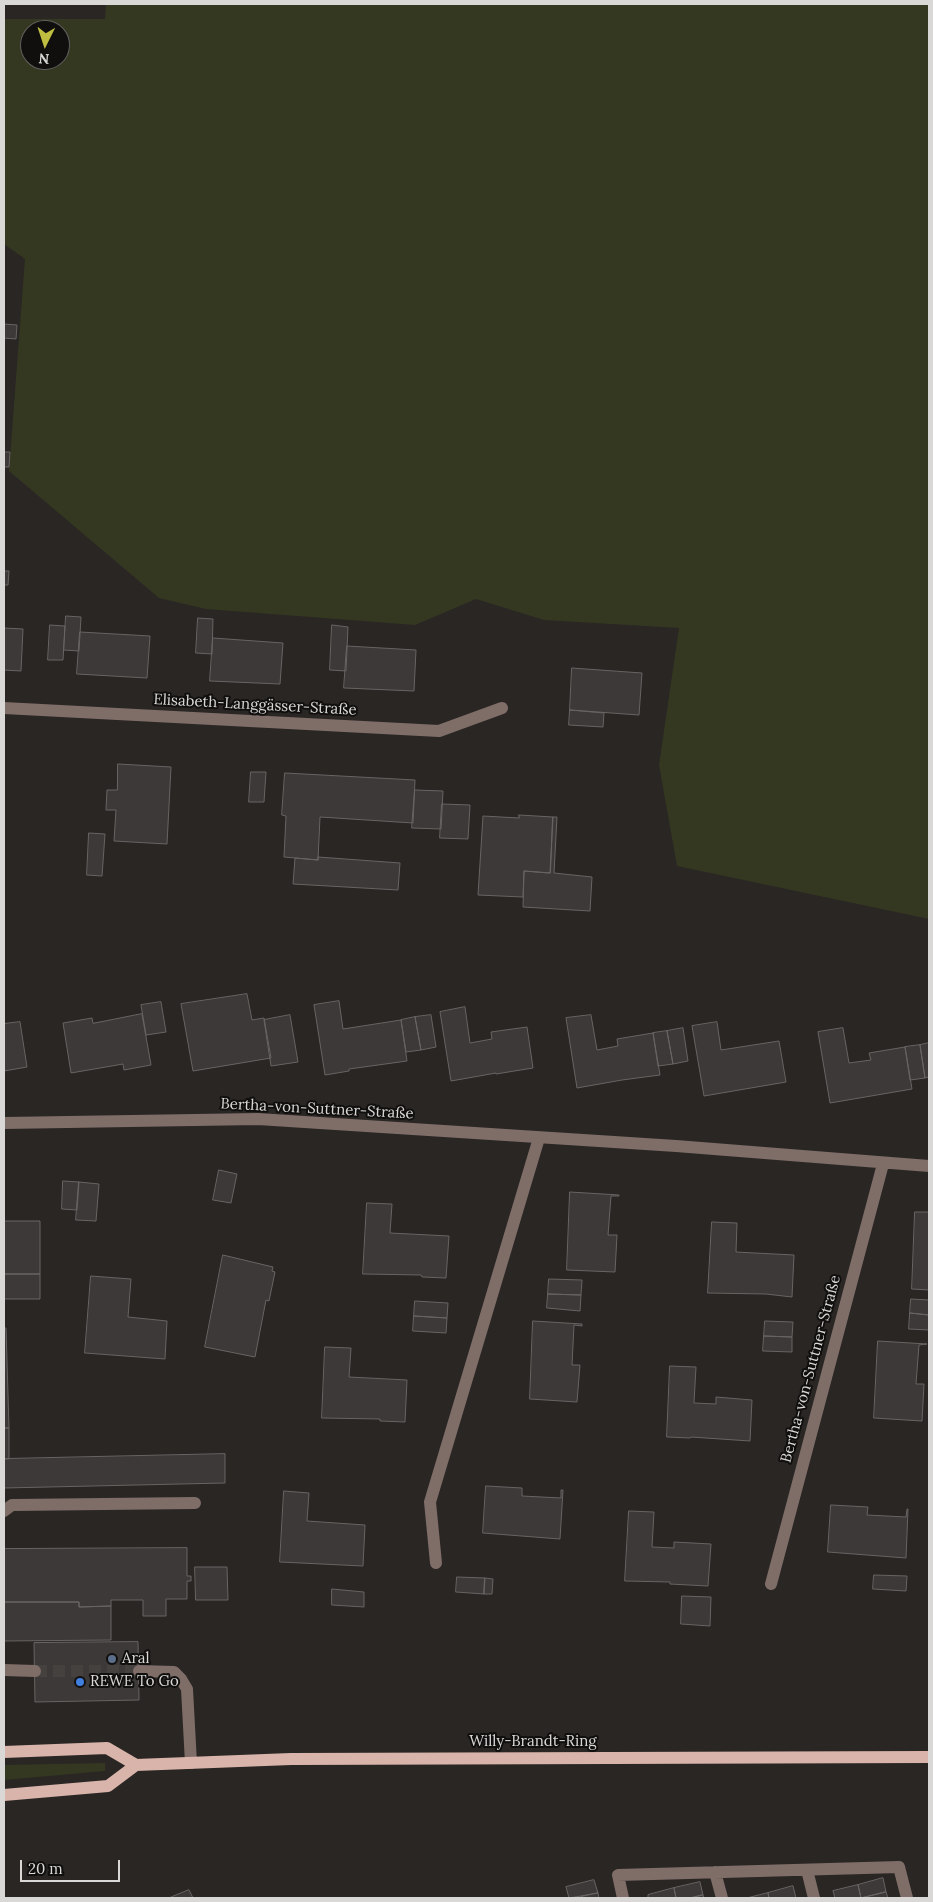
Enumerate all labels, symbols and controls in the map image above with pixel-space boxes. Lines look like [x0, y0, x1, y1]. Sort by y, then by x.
north arrow [20, 20, 70, 70]
text: N [38, 50, 50, 68]
street label: Elisabeth-Langgässer-Straße [153, 691, 357, 719]
street label: Bertha-von-Suttner-Straße [220, 1095, 414, 1123]
street label: Bertha-von-Suttner-Straße [777, 1273, 845, 1465]
place label: Aral [122, 1650, 150, 1668]
marker: Aral [106, 1653, 118, 1665]
place label: REWE To Go [90, 1673, 179, 1691]
marker: REWE To Go [74, 1676, 86, 1688]
street label: Willy-Brandt-Ring [469, 1733, 597, 1751]
scale bar [22, 1850, 122, 1882]
text: 20 m [28, 1859, 63, 1878]

